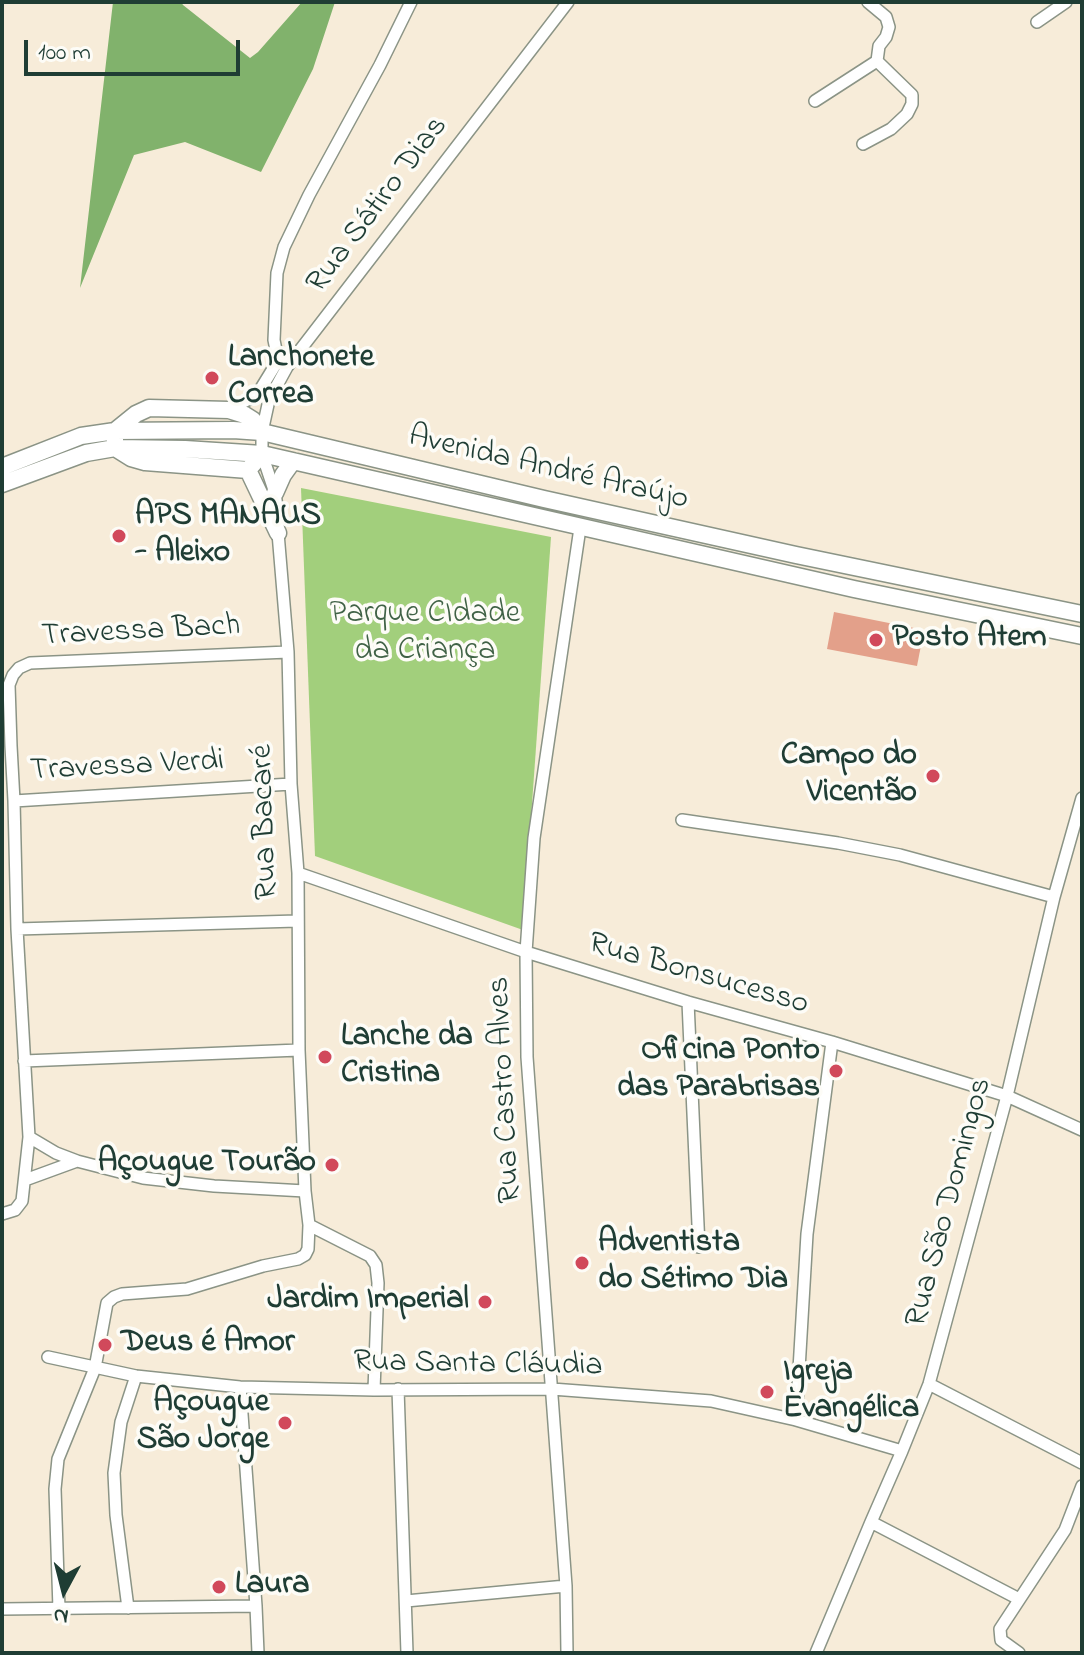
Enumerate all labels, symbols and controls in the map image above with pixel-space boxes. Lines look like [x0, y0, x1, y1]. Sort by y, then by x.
scale bar [28, 24, 244, 74]
text: 100 m [38, 36, 91, 71]
street label: Rua Sátiro Dias [300, 110, 458, 302]
place label: Lanchonete Correa [228, 341, 374, 416]
marker: Lanchonete Correa [203, 369, 221, 387]
street label: Avenida André Araújo [404, 419, 692, 521]
place label: APS MANAUS - Aleixo [135, 499, 321, 574]
marker: APS MANAUS - Aleixo [110, 527, 128, 545]
park label: Parque CIdade da Criança [330, 597, 520, 672]
street label: Travessa Bach [40, 609, 242, 657]
place label: Posto Atem [892, 621, 1047, 659]
marker: Posto Atem [867, 631, 885, 649]
place label: Campo do Vicentão [781, 739, 917, 814]
street label: Travessa Verdi [29, 744, 225, 792]
street label: Rua Bacaré [245, 744, 289, 900]
marker: Campo do Vicentão [924, 767, 942, 785]
street label: Rua Bonsucesso [583, 926, 813, 1026]
street label: Rua Castro Alves [482, 976, 532, 1204]
place label: Lanche da Cristina [341, 1020, 473, 1095]
place label: Oficina Ponto das Parabrisas [617, 1034, 820, 1109]
marker: Lanche da Cristina [316, 1048, 334, 1066]
marker: Oficina Ponto das Parabrisas [827, 1062, 845, 1080]
street label: Rua São Domingos [899, 1074, 1003, 1332]
place label: Açougue Tourão [98, 1146, 316, 1184]
marker: Açougue Tourão [323, 1156, 341, 1174]
place label: Adventista do Sétimo Dia [598, 1226, 788, 1301]
marker: Adventista do Sétimo Dia [573, 1254, 591, 1272]
place label: Jardim Imperial [267, 1283, 469, 1321]
marker: Jardim Imperial [476, 1293, 494, 1311]
place label: Deus é Amor [121, 1326, 295, 1364]
marker: Deus é Amor [96, 1336, 114, 1354]
street label: Rua Santa Cláudia [353, 1345, 603, 1387]
place label: Igreja Evangélica [783, 1355, 919, 1430]
marker: Igreja Evangélica [758, 1383, 776, 1401]
place label: Açougue São Jorge [137, 1386, 269, 1461]
marker: Açougue São Jorge [276, 1414, 294, 1432]
north arrow [24, 1551, 104, 1631]
place label: Laura [235, 1568, 310, 1606]
marker: Laura [210, 1578, 228, 1596]
text: N [52, 1598, 70, 1632]

